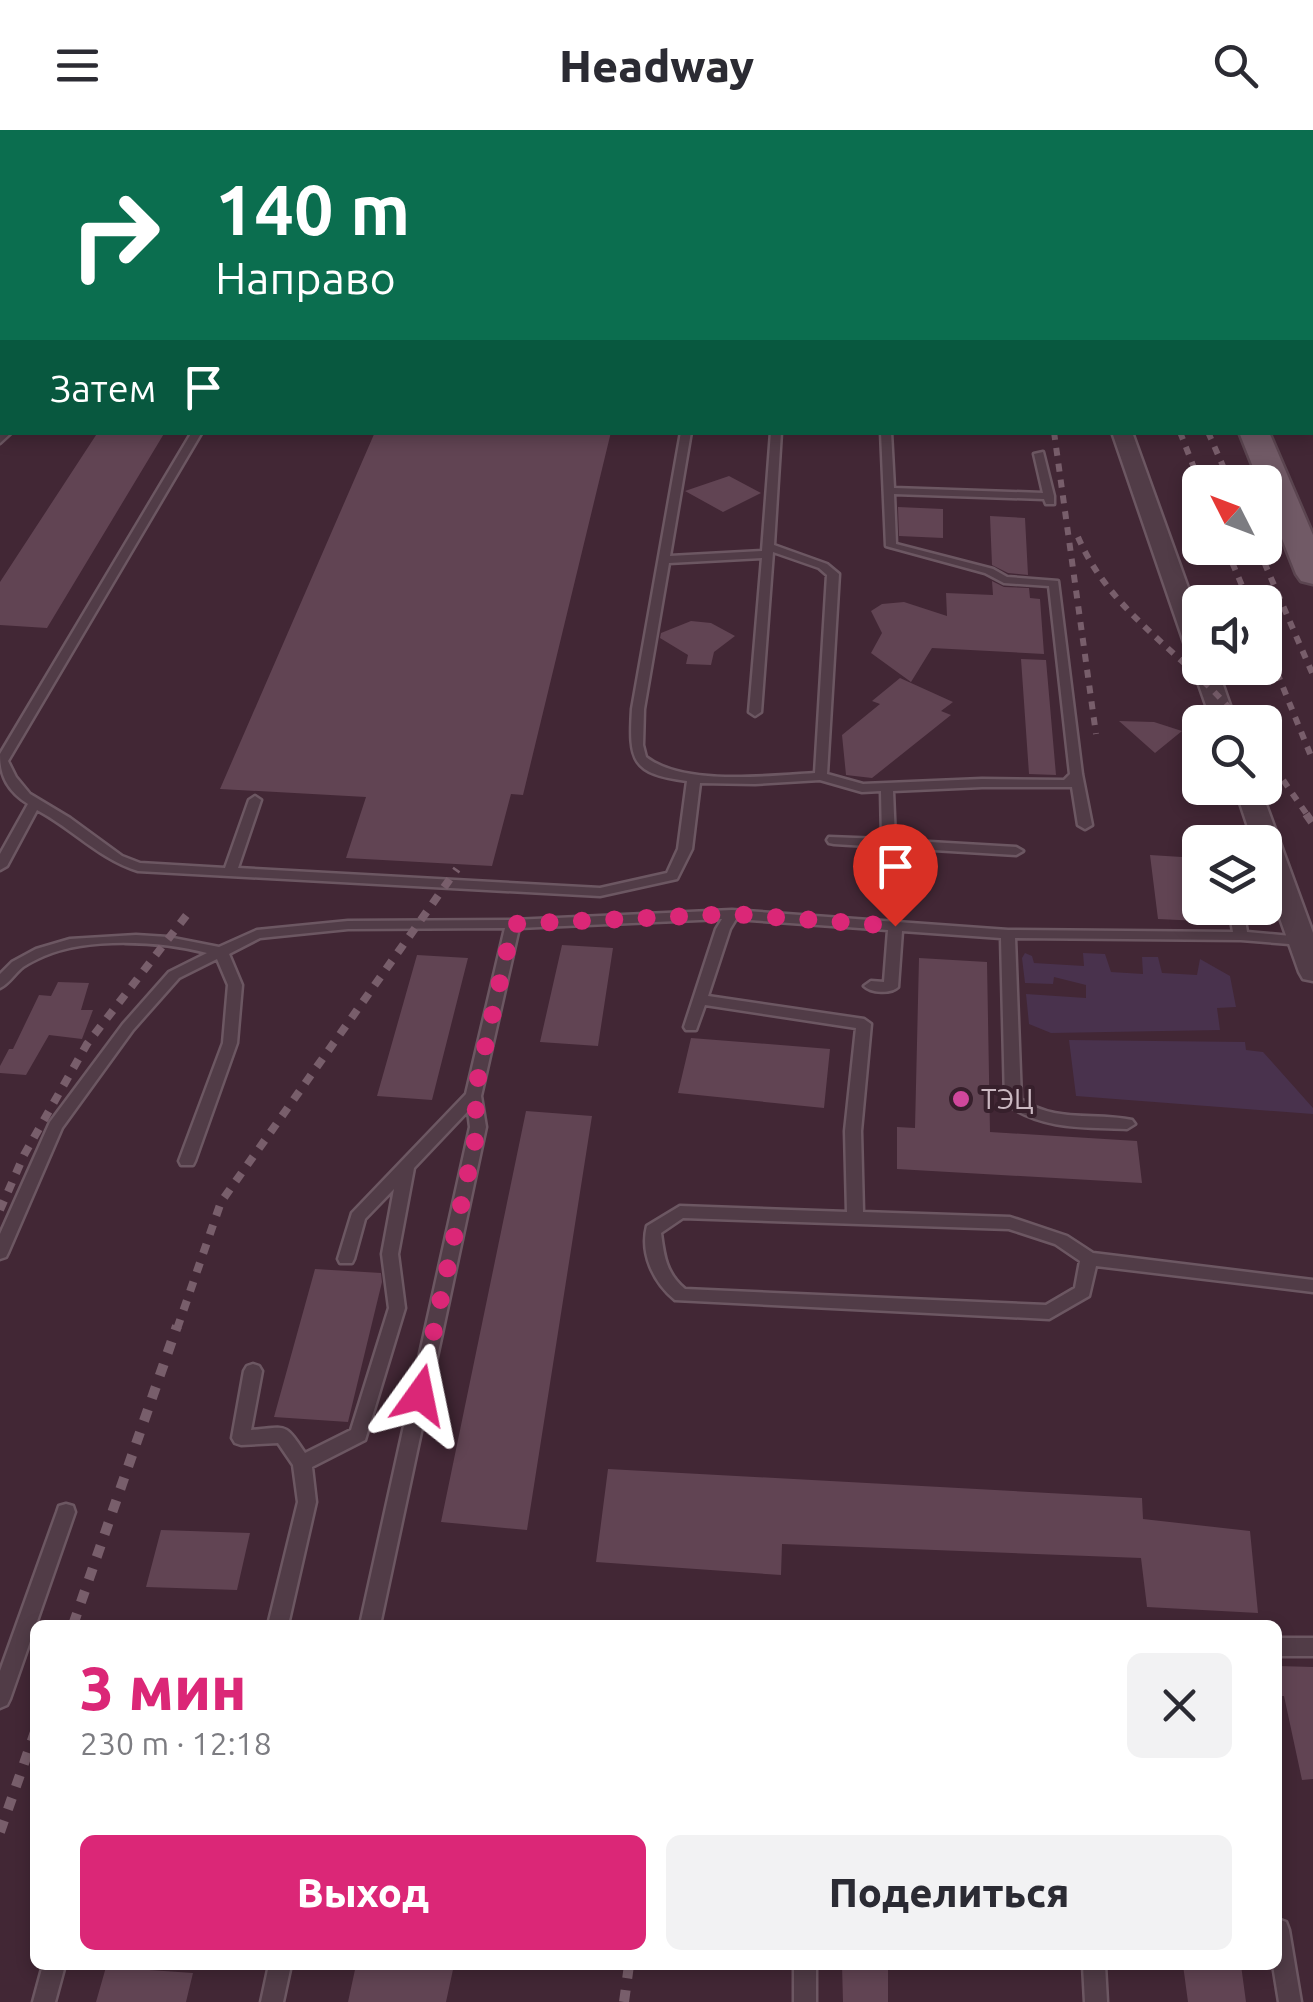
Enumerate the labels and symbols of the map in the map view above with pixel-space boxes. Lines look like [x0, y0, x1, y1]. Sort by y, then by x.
north arrow [1182, 465, 1282, 565]
pin [853, 824, 938, 927]
place label: ТЭЦ [981, 1083, 1034, 1114]
marker: ТЭЦ [950, 1088, 972, 1110]
position arrow [368, 1343, 472, 1447]

